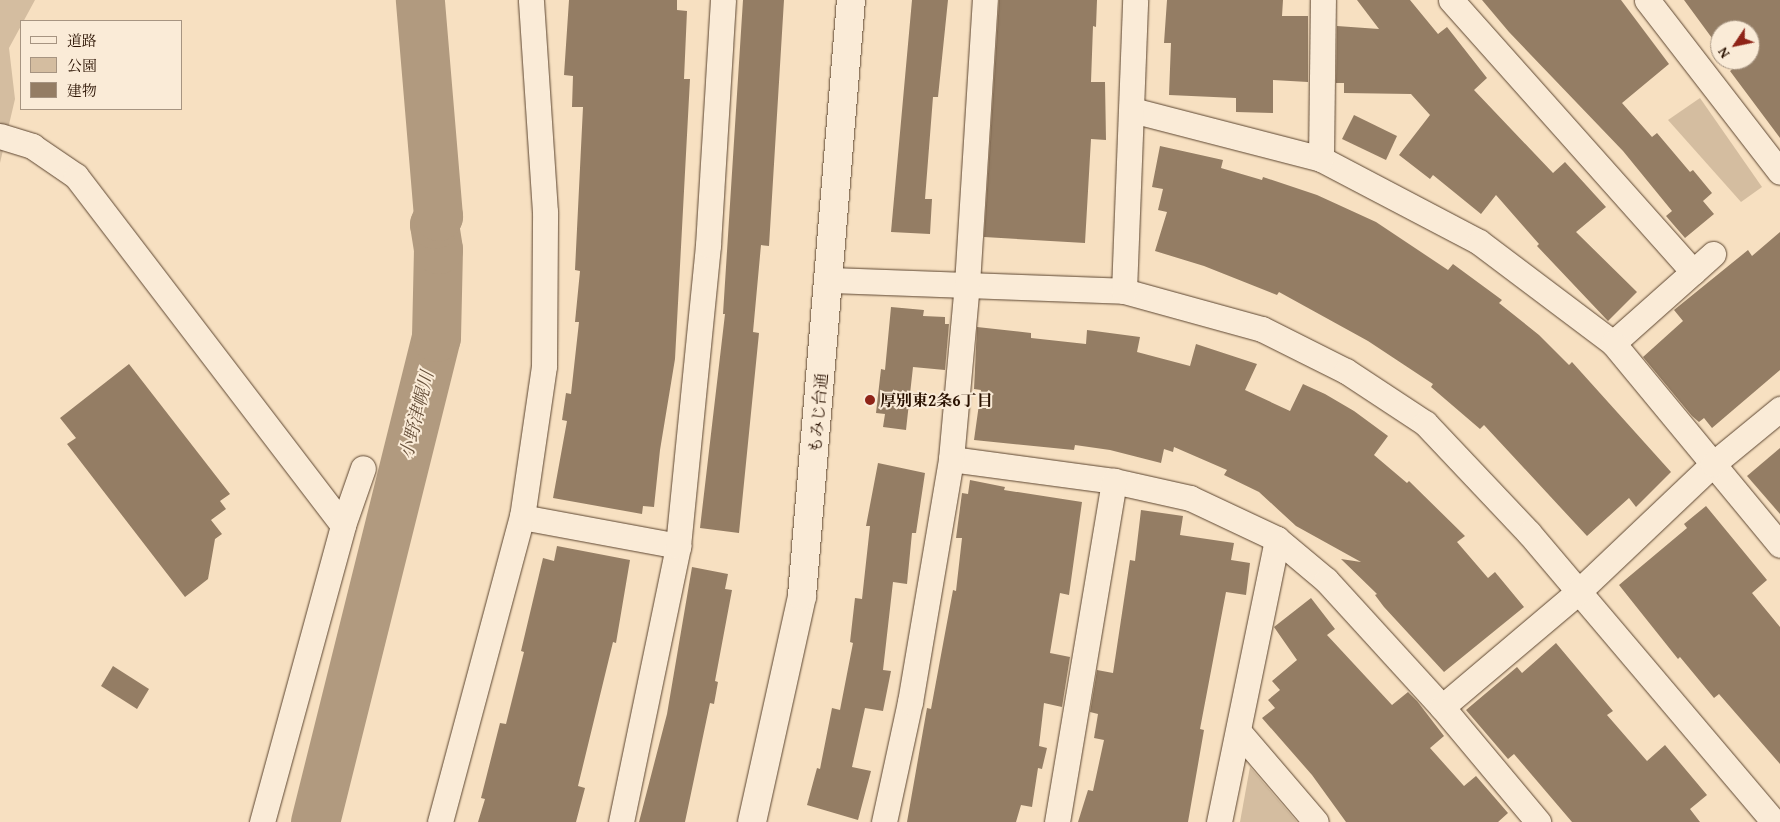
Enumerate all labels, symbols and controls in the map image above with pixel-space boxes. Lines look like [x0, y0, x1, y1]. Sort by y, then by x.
legend [20, 20, 182, 110]
north arrow [1710, 20, 1760, 70]
text: 道路 [67, 30, 97, 51]
text: N [1712, 43, 1734, 62]
text: 公園 [67, 55, 97, 76]
text: 建物 [67, 80, 97, 101]
water label: 小野津幌川 [396, 369, 438, 461]
street label: もみじ台通 [805, 372, 831, 454]
place label: 厚別東2条6丁目 [880, 390, 993, 410]
marker: 厚別東2条6丁目 [864, 394, 876, 406]

